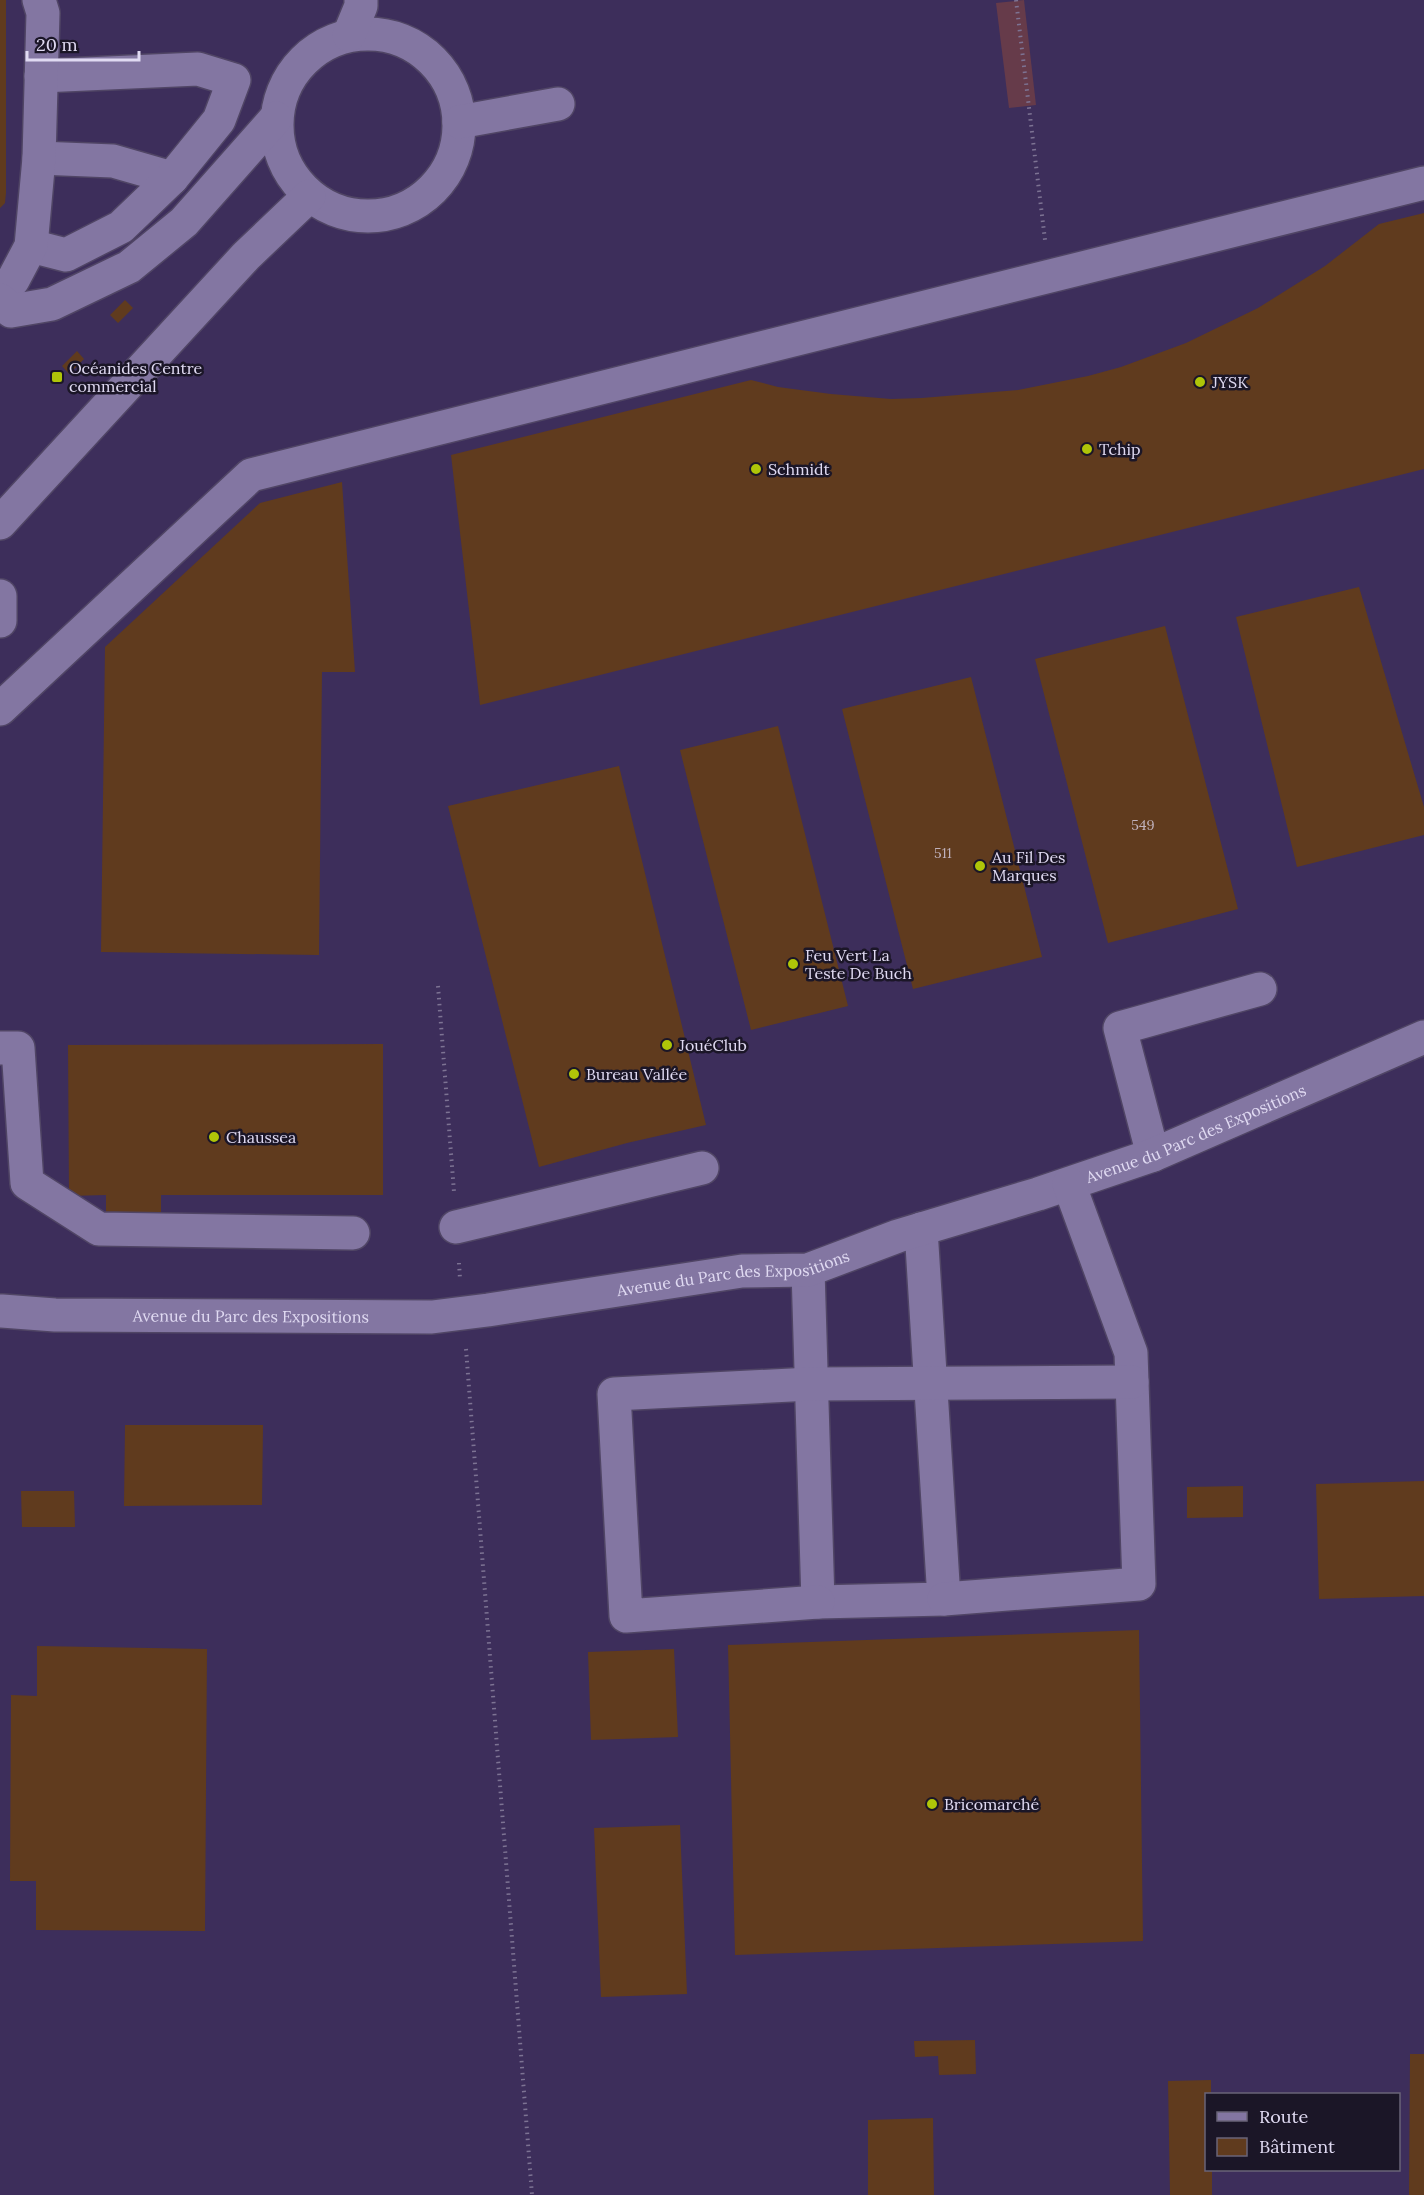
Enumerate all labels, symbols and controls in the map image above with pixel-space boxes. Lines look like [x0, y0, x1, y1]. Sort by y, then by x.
scale bar [27, 24, 140, 62]
text: 20 m [36, 33, 78, 56]
place label: Océanides Centre commercial [69, 358, 202, 396]
marker: Océanides Centre commercial [50, 370, 64, 384]
place label: JYSK [1211, 372, 1248, 392]
marker: JYSK [1193, 375, 1207, 389]
place label: Tchip [1099, 439, 1141, 459]
marker: Tchip [1080, 442, 1094, 456]
place label: Schmidt [768, 459, 830, 479]
marker: Schmidt [749, 462, 763, 476]
house number: 549 [1131, 816, 1155, 834]
house number: 511 [934, 844, 952, 862]
place label: Au Fil Des Marques [991, 847, 1066, 885]
marker: Au Fil Des Marques [973, 859, 987, 873]
place label: Feu Vert La Teste De Buch [805, 945, 912, 983]
marker: Feu Vert La Teste De Buch [786, 957, 800, 971]
place label: JouéClub [678, 1035, 747, 1055]
marker: JouéClub [660, 1038, 674, 1052]
place label: Bureau Vallée [586, 1064, 687, 1084]
marker: Bureau Vallée [567, 1067, 581, 1081]
street label: Avenue du Parc des Expositions [1082, 1080, 1309, 1187]
place label: Chaussea [226, 1127, 296, 1147]
marker: Chaussea [207, 1130, 221, 1144]
street label: Avenue du Parc des Expositions [614, 1245, 852, 1300]
street label: Avenue du Parc des Expositions [132, 1305, 369, 1327]
place label: Bricomarché [944, 1794, 1040, 1814]
marker: Bricomarché [925, 1797, 939, 1811]
legend [1205, 2093, 1400, 2171]
text: Route [1259, 2105, 1308, 2128]
text: Bâtiment [1259, 2135, 1335, 2158]

